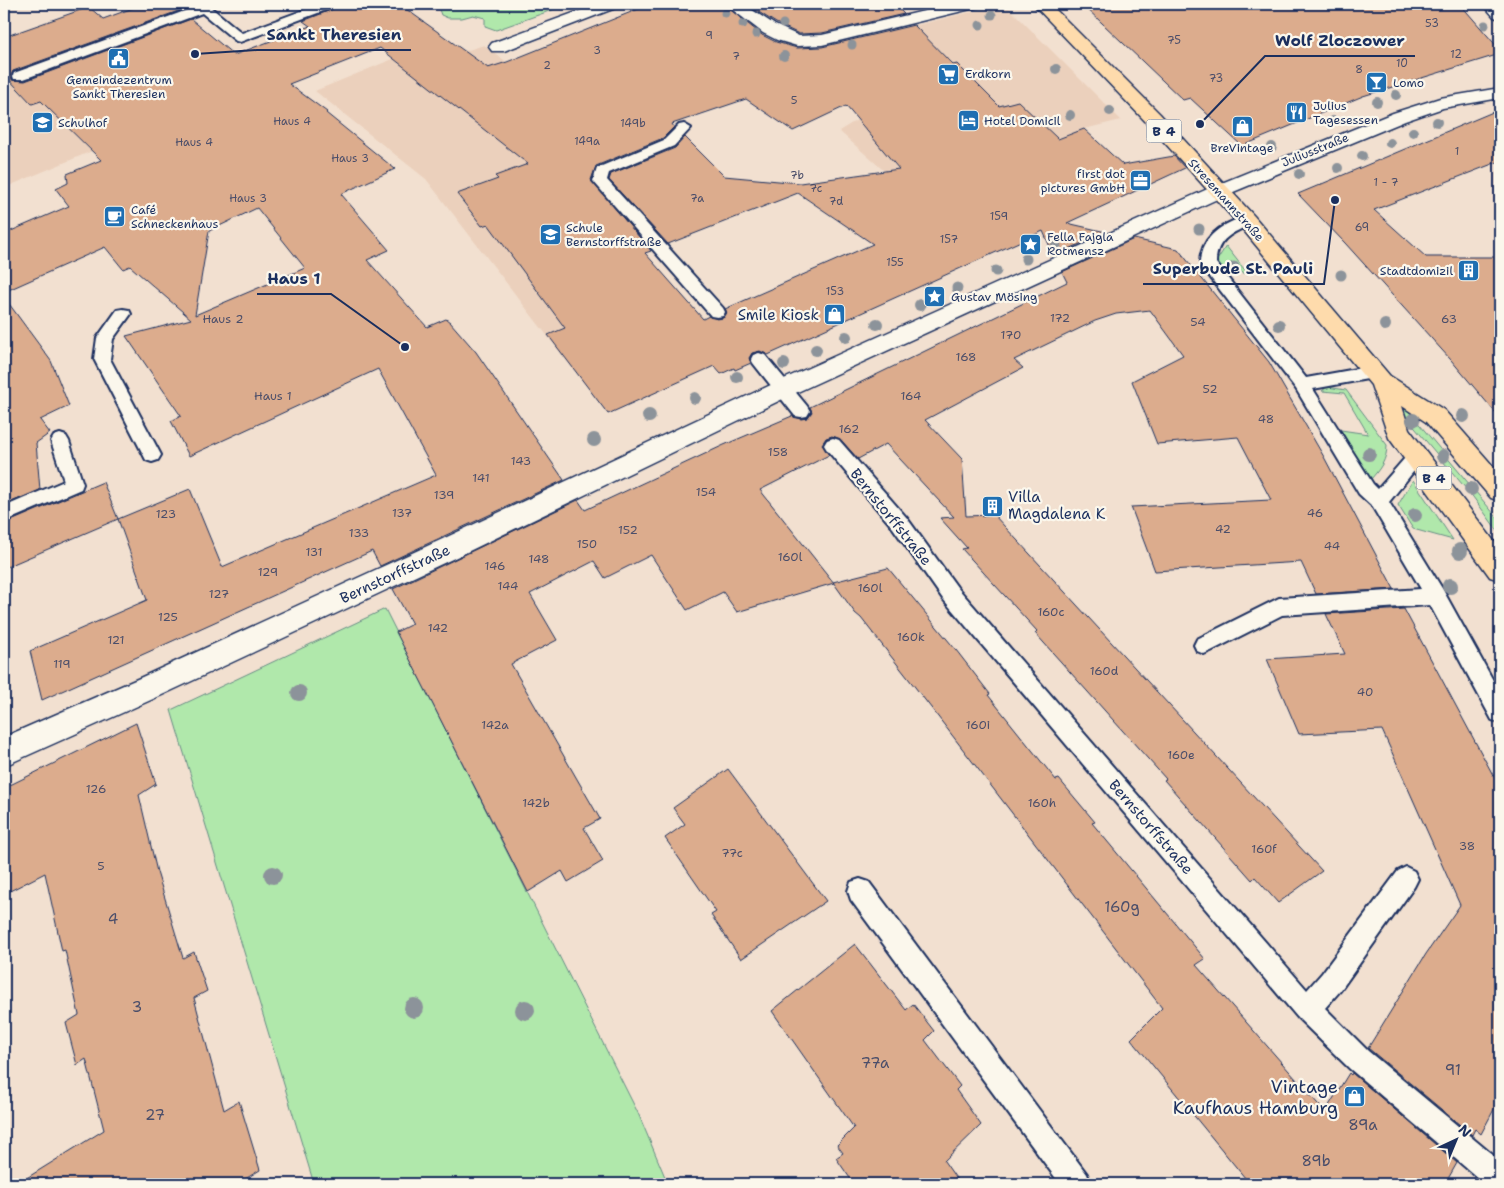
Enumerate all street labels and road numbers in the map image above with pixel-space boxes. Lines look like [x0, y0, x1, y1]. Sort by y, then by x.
road number: B 4 [1146, 120, 1182, 142]
street label: Juliusstraße [1279, 129, 1351, 171]
street label: Stresemannstraße [1185, 155, 1268, 245]
street label: Bernstorffstraße [846, 464, 936, 570]
road number: B 4 [1416, 466, 1452, 489]
street label: Bernstorffstraße [337, 540, 453, 608]
street label: Bernstorffstraße [1104, 775, 1198, 879]

